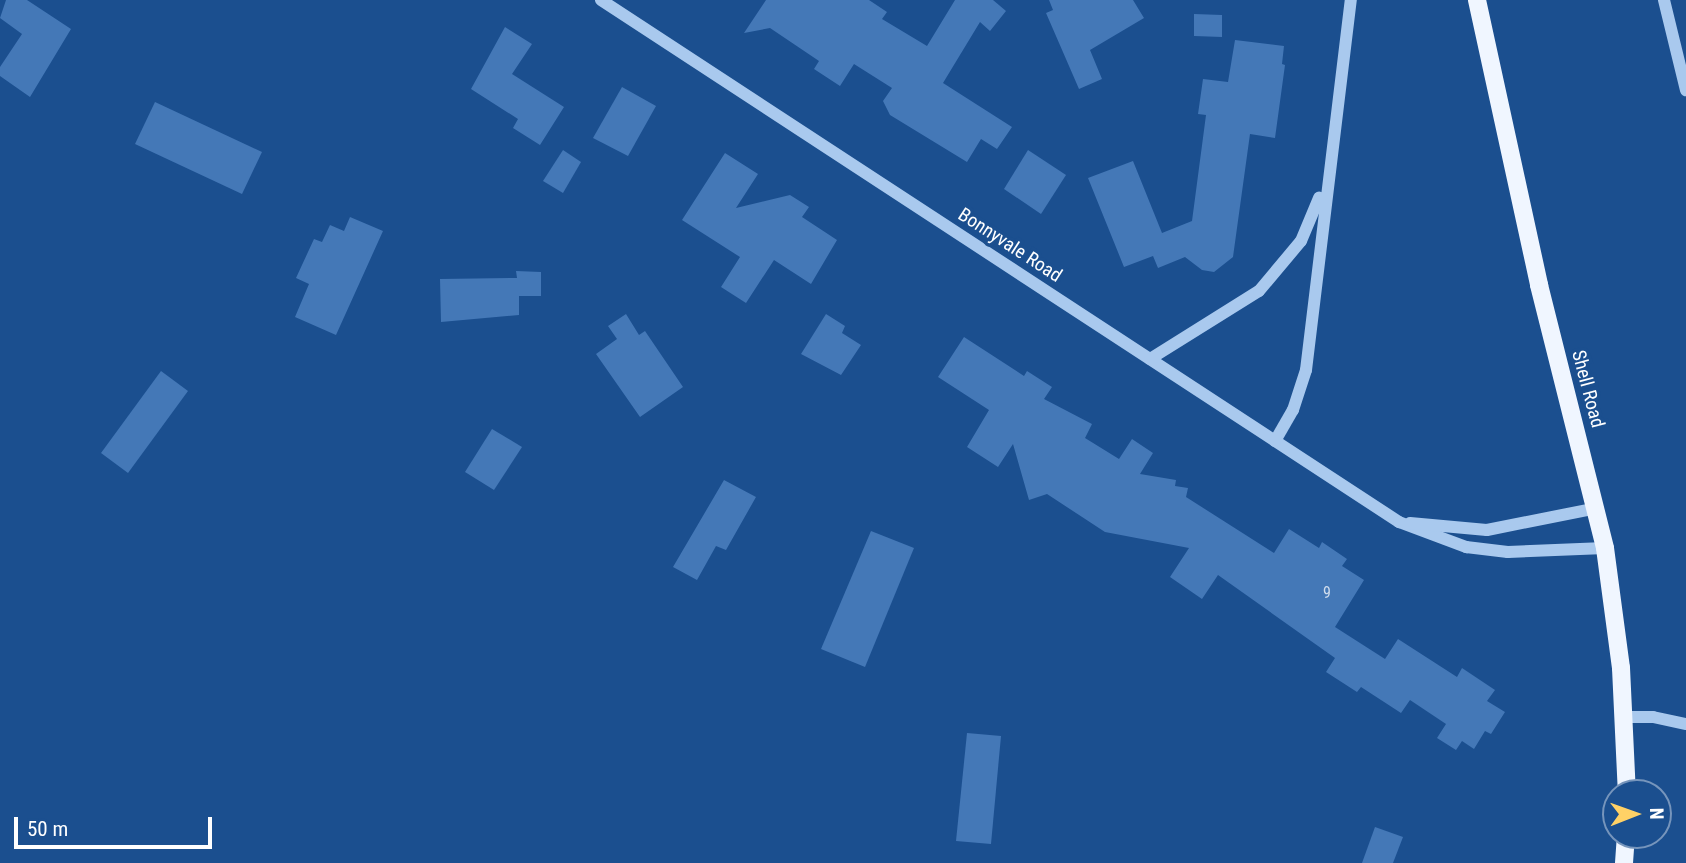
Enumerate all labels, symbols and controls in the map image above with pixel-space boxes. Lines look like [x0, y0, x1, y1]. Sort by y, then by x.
street label: Bonnyvale Road [954, 203, 1066, 287]
street label: Shell Road [1567, 348, 1609, 430]
house number: 9 [1323, 583, 1331, 603]
north arrow [1602, 779, 1672, 849]
scale bar [18, 804, 215, 848]
text: N [1645, 808, 1668, 820]
text: 50 m [27, 817, 68, 841]

